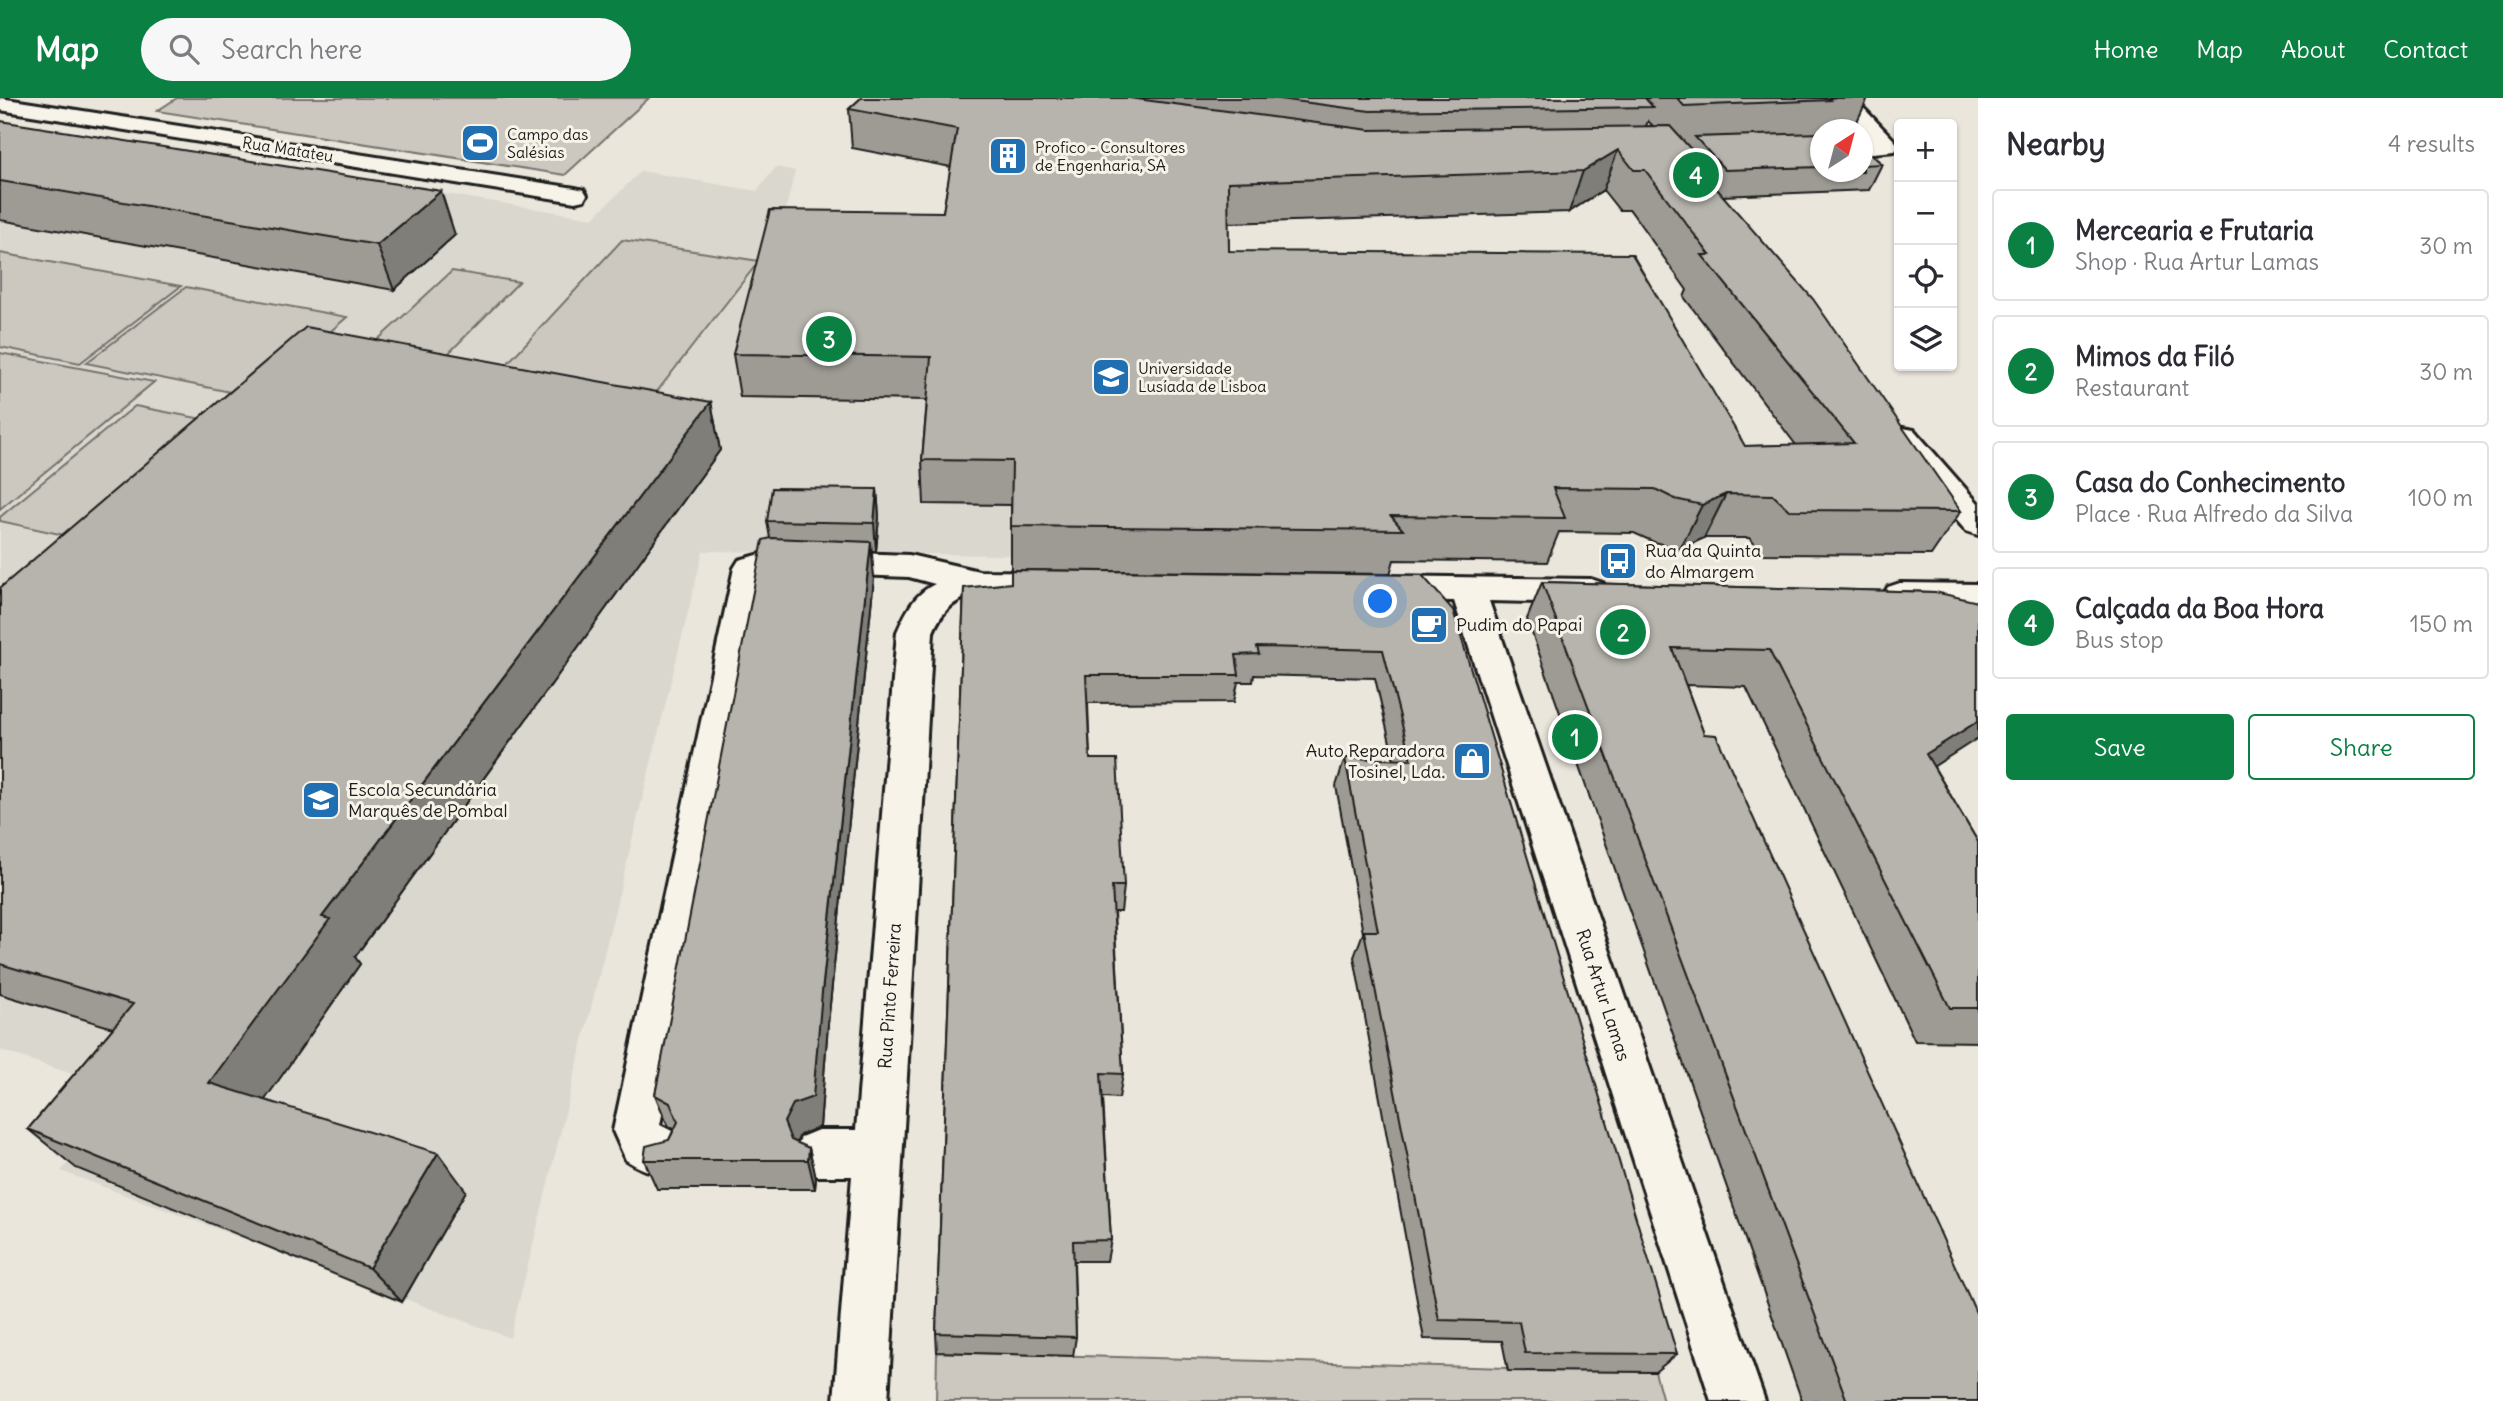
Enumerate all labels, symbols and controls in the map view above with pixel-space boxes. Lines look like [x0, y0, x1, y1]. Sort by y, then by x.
search box [141, 18, 631, 81]
text: Map [35, 28, 99, 70]
icon: search [165, 30, 203, 68]
text: Search here [221, 33, 362, 66]
text: Home [2094, 34, 2158, 64]
text: Map [2196, 34, 2243, 64]
text: About [2281, 34, 2345, 64]
text: Contact [2383, 34, 2468, 64]
north arrow [1810, 119, 1873, 182]
map controls [1894, 119, 1957, 371]
button: + [1894, 119, 1957, 182]
sports icon: Campo das Salésias [459, 122, 501, 164]
place label: Campo das Salésias [507, 124, 588, 162]
text: Nearby [2006, 125, 2106, 163]
text: 4 results [2388, 129, 2475, 158]
street label: Rua Matateu [241, 132, 335, 166]
building icon: Profico - Consultores de Engenharia, SA [987, 135, 1029, 177]
place label: Profico - Consultores de Engenharia, SA [1035, 137, 1185, 175]
pin: 4 [1673, 149, 1719, 201]
button: − [1894, 182, 1957, 245]
text: Mercearia e Frutaria [2075, 214, 2314, 247]
text: 1 [2026, 231, 2036, 260]
text: 30 m [2419, 231, 2473, 260]
button: locate [1894, 245, 1957, 308]
text: Shop · Rua Artur Lamas [2075, 247, 2319, 276]
button: layers [1894, 308, 1957, 371]
pin: 3 [806, 313, 852, 365]
text: Mimos da Filó [2075, 340, 2235, 373]
school or university icon: Universidade Lusíada de Lisboa [1090, 356, 1132, 398]
text: 2 [2025, 357, 2037, 386]
text: 30 m [2419, 357, 2473, 386]
place label: Universidade Lusíada de Lisboa [1138, 358, 1266, 396]
text: Restaurant [2075, 373, 2189, 402]
text: Casa do Conhecimento [2075, 466, 2345, 499]
text: 3 [2024, 483, 2038, 512]
text: 100 m [2408, 483, 2473, 512]
text: Place · Rua Alfredo da Silva [2075, 499, 2353, 528]
place label: Rua da Quinta do Almargem [1645, 539, 1761, 583]
bus stop icon: Rua da Quinta do Almargem [1597, 540, 1639, 582]
your location [1363, 584, 1397, 618]
text: Calçada da Boa Hora [2075, 592, 2324, 625]
cafe icon: Pudim do Papai [1408, 604, 1450, 646]
pin: 2 [1600, 606, 1646, 658]
text: 4 [2024, 609, 2038, 638]
text: 150 m [2410, 609, 2473, 638]
place label: Pudim do Papai [1456, 613, 1582, 636]
text: Bus stop [2075, 625, 2164, 654]
pin: 1 [1552, 711, 1598, 763]
button: Save [2006, 714, 2234, 780]
button: Share [2248, 714, 2475, 780]
place label: Auto Reparadora Tosinel, Lda. [1306, 739, 1445, 783]
shop icon: Auto Reparadora Tosinel, Lda. [1451, 740, 1493, 782]
place label: Escola Secundária Marquês de Pombal [348, 778, 508, 822]
school or university icon: Escola Secundária Marquês de Pombal [300, 779, 342, 821]
street label: Rua Pinto Ferreira [873, 922, 906, 1070]
street label: Rua Artur Lamas [1571, 926, 1636, 1064]

